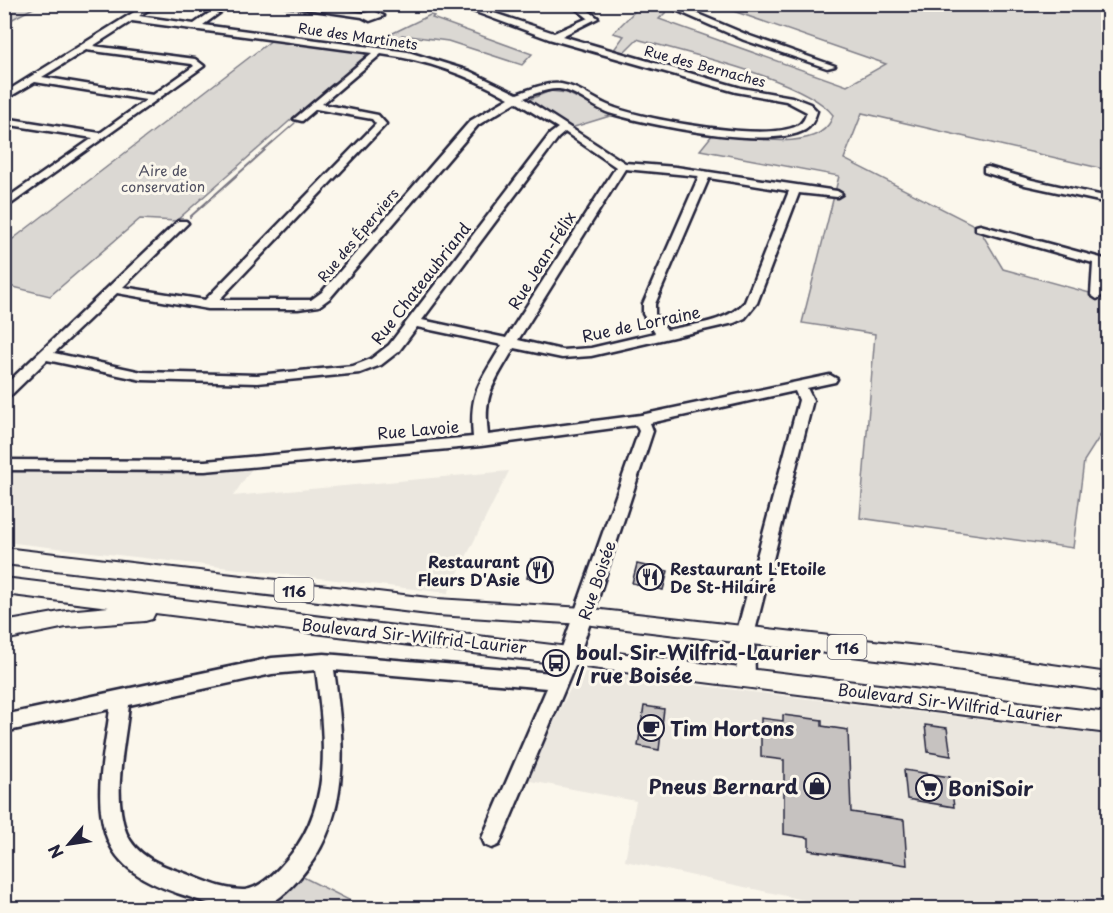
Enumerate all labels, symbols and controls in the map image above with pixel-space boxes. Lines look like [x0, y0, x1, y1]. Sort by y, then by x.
street label: Rue des Martinets [297, 17, 420, 55]
street label: Rue des Bernaches [642, 40, 768, 92]
park label: Aire de conservation [121, 160, 205, 197]
street label: Rue des Éperviers [312, 184, 404, 286]
street label: Rue Jean-Félix [501, 206, 581, 314]
street label: Rue Chateaubriand [365, 217, 476, 349]
street label: Rue de Lorraine [580, 299, 702, 347]
street label: Rue Lavoie [376, 413, 460, 445]
street label: Rue Boisée [571, 537, 621, 623]
place label: Restaurant Fleurs D'Asie [417, 549, 520, 591]
restaurant icon: Restaurant Fleurs D'Asie [525, 555, 555, 585]
place label: Restaurant L'Etoile De St-Hilaire [670, 556, 826, 598]
restaurant icon: Restaurant L'Etoile De St-Hilaire [635, 562, 665, 592]
road number: 116 [274, 578, 314, 602]
street label: Boulevard Sir-Wilfrid-Laurier [300, 611, 528, 659]
road number: 116 [828, 635, 866, 659]
place label: boul. Sir-Wilfrid-Laurier / rue Boisée [575, 637, 821, 690]
bus stop icon: boul. Sir-Wilfrid-Laurier / rue Boisée [541, 648, 571, 678]
street label: Boulevard Sir-Wilfrid-Laurier [836, 676, 1064, 728]
cafe icon: Tim Hortons [636, 713, 666, 743]
place label: Tim Hortons [670, 713, 795, 743]
place label: Pneus Bernard [649, 771, 799, 801]
shop icon: Pneus Bernard [802, 771, 832, 801]
supermarket icon: BoniSoir [914, 773, 944, 803]
place label: BoniSoir [948, 773, 1034, 803]
north arrow [39, 814, 99, 874]
text: N [41, 840, 69, 863]

